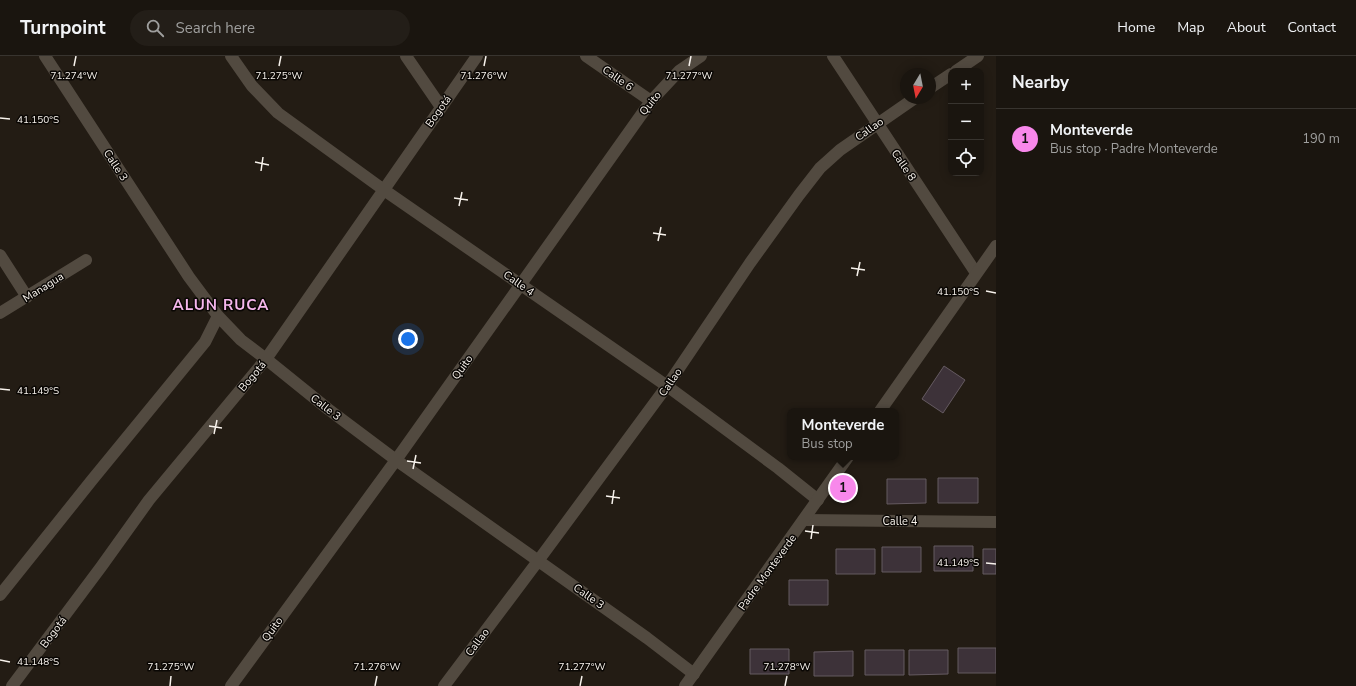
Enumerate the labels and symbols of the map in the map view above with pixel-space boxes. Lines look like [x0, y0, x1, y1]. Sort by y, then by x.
street label: Calle 6 [599, 62, 637, 95]
north arrow [900, 68, 936, 104]
text: 71.274°W [50, 69, 98, 83]
text: 71.275°W [255, 69, 303, 83]
text: 71.276°W [460, 69, 508, 83]
text: 71.277°W [665, 69, 713, 83]
street label: Quito [636, 88, 665, 119]
street label: Bogotá [422, 92, 455, 130]
text: 41.150°S [17, 113, 59, 127]
street label: Callao [852, 114, 886, 145]
street label: Calle 3 [100, 147, 131, 184]
street label: Calle 8 [888, 147, 920, 184]
street label: Calle 4 [500, 267, 538, 300]
street label: Managua [20, 269, 67, 306]
text: 41.150°S [937, 285, 979, 299]
district label: ALUN RUCA [173, 295, 270, 315]
your location [398, 329, 418, 349]
street label: Quito [448, 352, 476, 383]
street label: Bogotá [235, 358, 270, 395]
street label: Callao [655, 365, 686, 399]
text: 41.149°S [17, 384, 59, 398]
street label: Calle 3 [307, 391, 344, 424]
pin: 1 [830, 473, 856, 503]
street label: Calle 4 [883, 514, 918, 529]
street label: Padre Monteverde [735, 531, 800, 613]
text: 41.149°S [937, 556, 979, 570]
street label: Calle 3 [570, 580, 607, 613]
street label: Bogotá [37, 613, 70, 651]
street label: Quito [258, 614, 286, 645]
street label: Callao [462, 625, 493, 659]
text: 41.148°S [17, 655, 59, 669]
text: 71.275°W [147, 660, 195, 674]
text: 71.276°W [353, 660, 401, 674]
text: 71.277°W [558, 660, 606, 674]
text: 71.278°W [763, 660, 811, 674]

